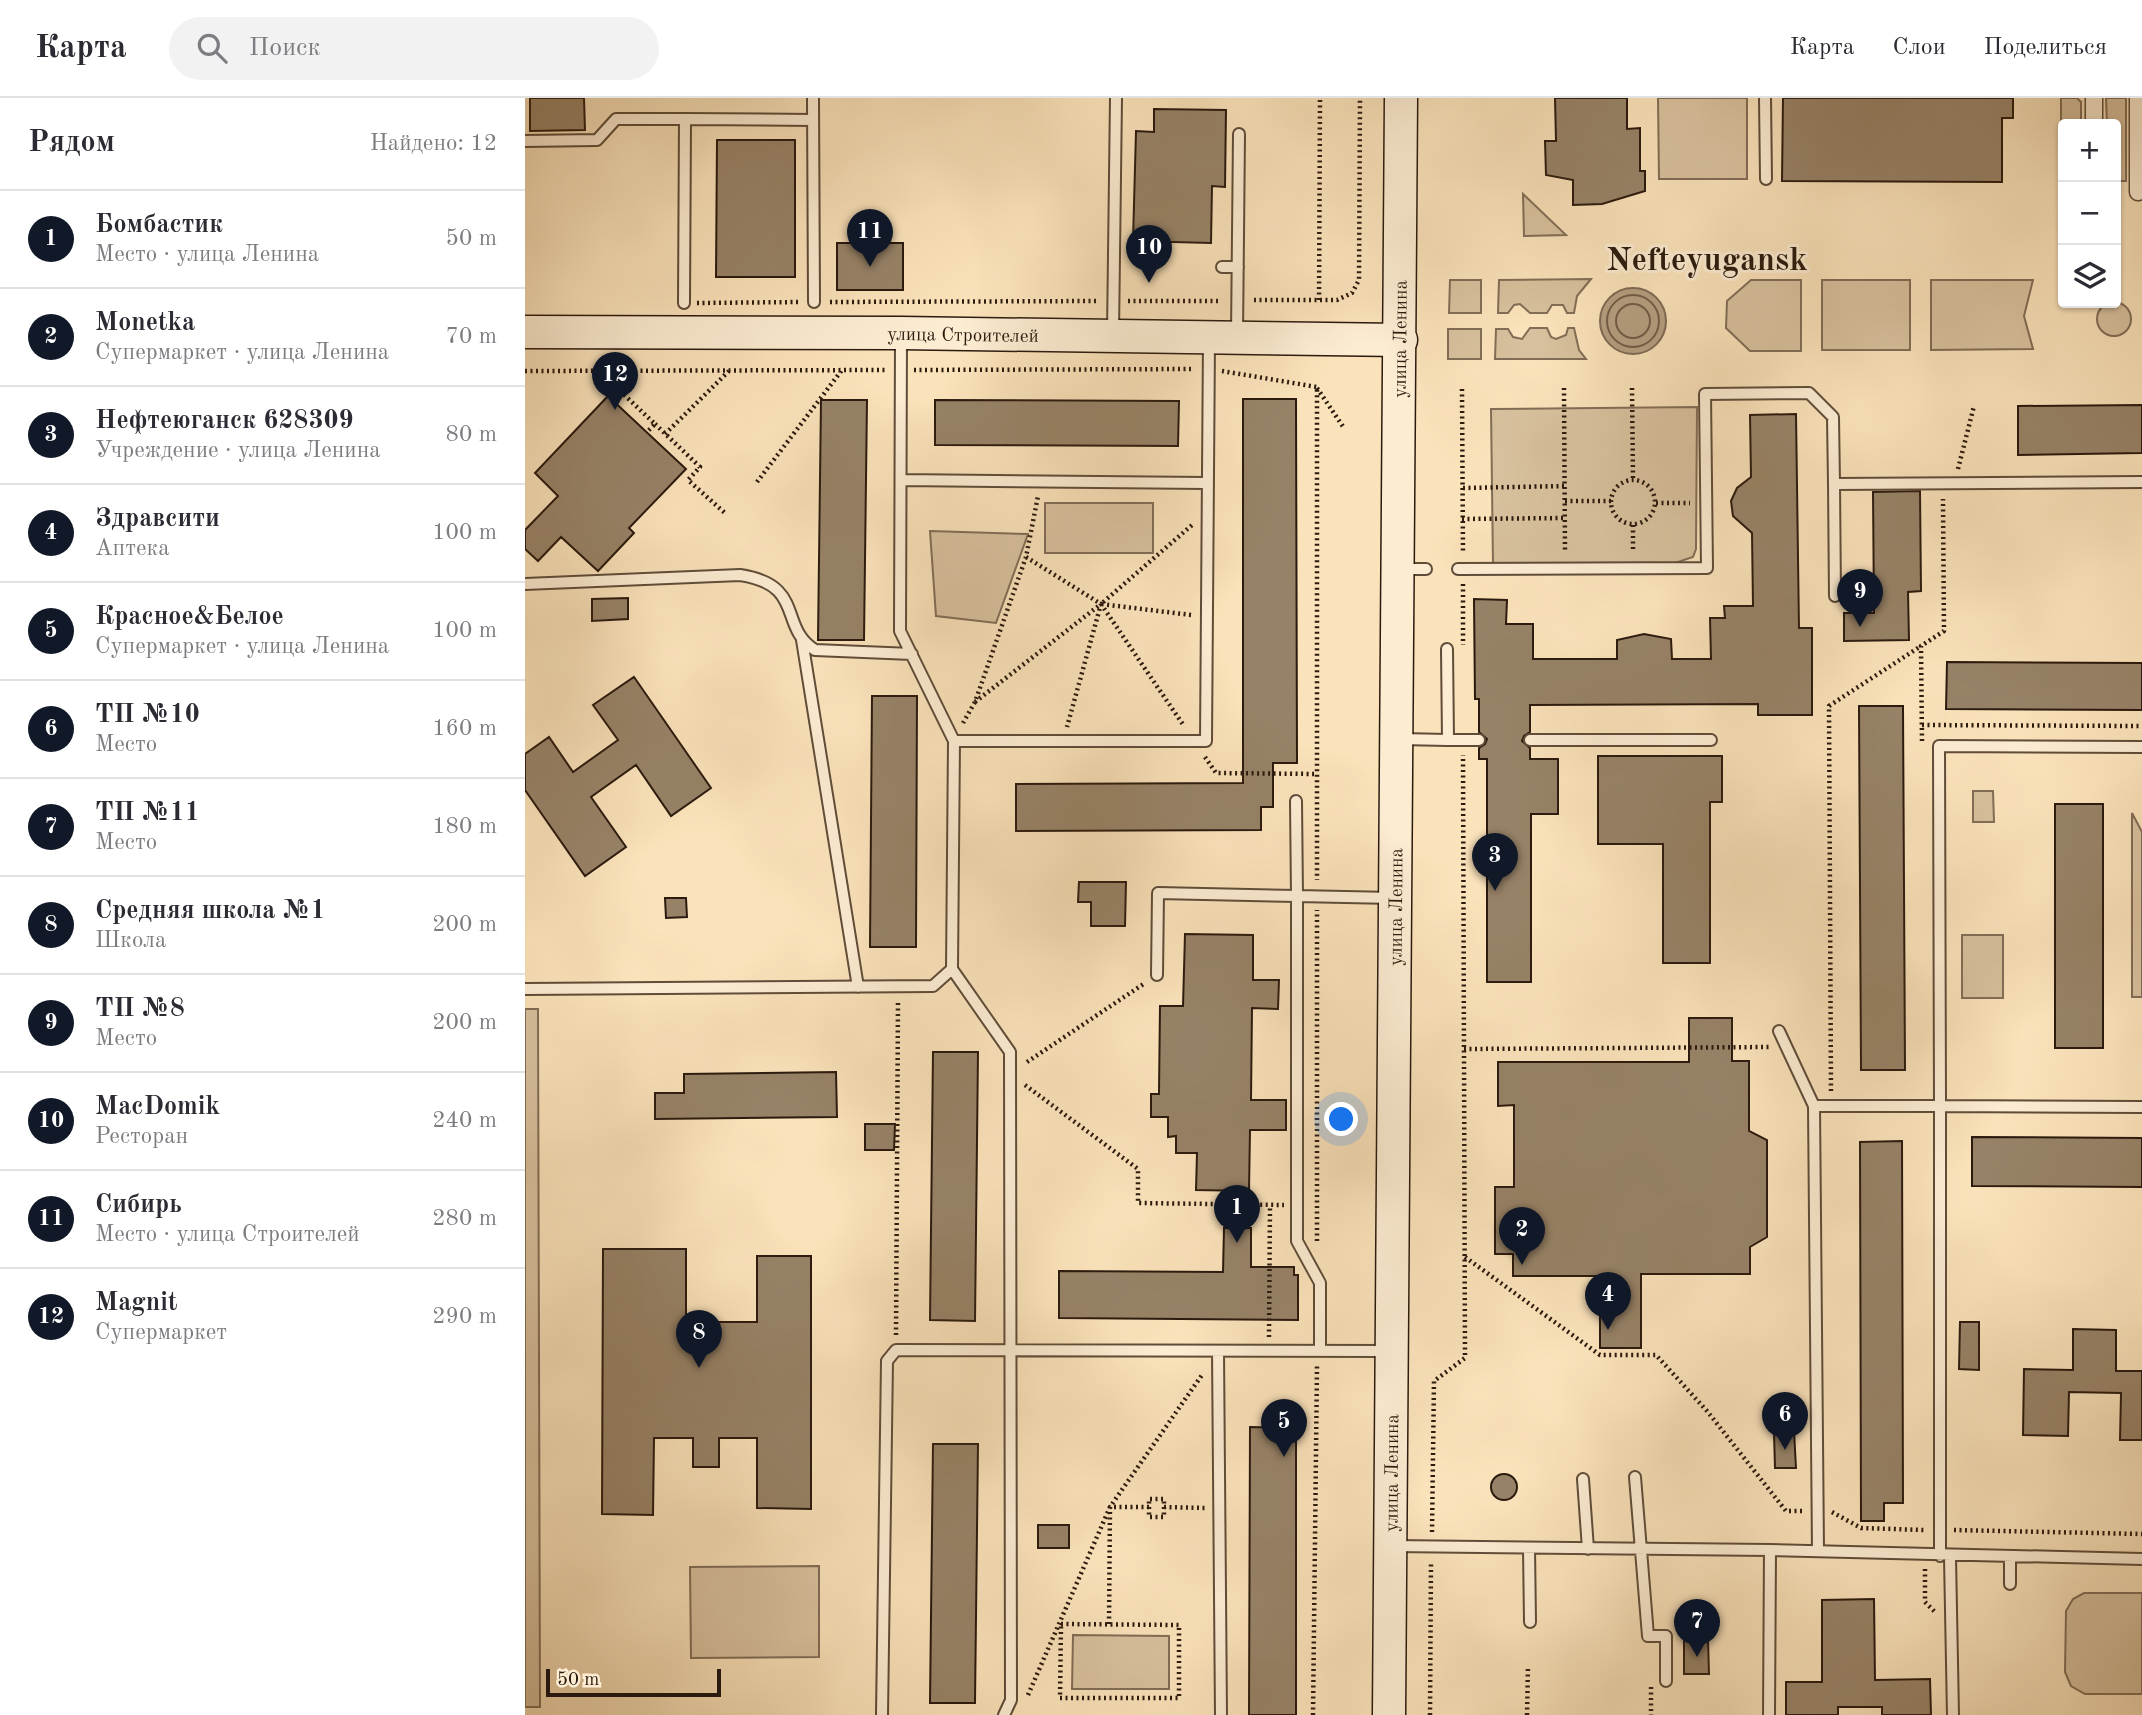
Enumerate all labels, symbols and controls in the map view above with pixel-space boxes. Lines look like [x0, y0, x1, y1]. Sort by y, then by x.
search box [169, 17, 659, 80]
icon: search [193, 29, 231, 67]
text: Карта [35, 32, 127, 65]
text: Поиск [249, 35, 321, 61]
text: Карта [1790, 36, 1855, 60]
text: Слои [1893, 36, 1946, 60]
text: Поделиться [1984, 36, 2107, 60]
map controls [2058, 119, 2121, 308]
button: + [2058, 119, 2121, 182]
text: Рядом [28, 128, 115, 158]
text: Найдено: 12 [370, 132, 497, 155]
button: − [2058, 182, 2121, 245]
pin: 11 [847, 209, 893, 267]
text: Бомбастик [95, 212, 223, 238]
pin: 10 [1126, 225, 1172, 283]
text: 1 [44, 227, 58, 250]
text: 50 m [446, 227, 497, 250]
text: Место · улица Ленина [95, 243, 319, 266]
district label: Nefteyugansk [1606, 245, 1808, 278]
button: layers [2058, 245, 2121, 308]
street label: улица Ленина [1392, 279, 1412, 398]
text: Monetka [95, 310, 195, 336]
text: 2 [44, 325, 58, 348]
text: 70 m [446, 325, 497, 348]
street label: улица Строителей [887, 326, 1039, 347]
text: Супермаркет · улица Ленина [95, 341, 389, 364]
pin: 12 [592, 352, 638, 410]
text: Нефтеюганск 628309 [95, 408, 354, 434]
text: 3 [44, 423, 58, 446]
text: 80 m [446, 423, 497, 446]
text: Учреждение · улица Ленина [95, 439, 381, 462]
text: Здравсити [95, 506, 220, 532]
text: 4 [44, 521, 58, 544]
text: 100 m [432, 521, 497, 544]
text: Аптека [95, 537, 170, 560]
pin: 9 [1837, 569, 1883, 627]
text: Красное&Белое [95, 604, 284, 630]
text: 5 [44, 619, 58, 642]
text: 100 m [432, 619, 497, 642]
text: Супермаркет · улица Ленина [95, 635, 389, 658]
text: ТП №10 [95, 702, 200, 728]
text: 6 [44, 717, 58, 740]
text: 160 m [432, 717, 497, 740]
text: Место [95, 733, 157, 756]
text: ТП №11 [95, 800, 200, 826]
text: 7 [44, 815, 58, 838]
text: 180 m [432, 815, 497, 838]
text: Место [95, 831, 157, 854]
pin: 3 [1472, 833, 1518, 891]
street label: улица Ленина [1388, 847, 1407, 966]
text: Средняя школа №1 [95, 898, 326, 924]
text: 8 [44, 913, 58, 936]
text: 200 m [432, 913, 497, 936]
text: Школа [95, 929, 166, 952]
text: ТП №8 [95, 996, 185, 1022]
text: 9 [44, 1011, 58, 1034]
text: 200 m [432, 1011, 497, 1034]
text: Место [95, 1027, 157, 1050]
text: MacDomik [95, 1094, 220, 1120]
your location [1324, 1102, 1358, 1136]
text: 10 [38, 1109, 64, 1132]
text: 240 m [432, 1109, 497, 1132]
text: Ресторан [95, 1125, 188, 1148]
pin: 1 [1214, 1185, 1260, 1243]
text: Сибирь [95, 1192, 182, 1218]
text: 11 [38, 1207, 64, 1230]
text: 280 m [432, 1207, 497, 1230]
pin: 2 [1499, 1207, 1545, 1265]
text: Место · улица Строителей [95, 1223, 360, 1246]
pin: 4 [1585, 1272, 1631, 1330]
text: Magnit [95, 1290, 177, 1316]
text: 12 [38, 1305, 64, 1328]
text: 290 m [432, 1305, 497, 1328]
pin: 8 [676, 1310, 722, 1368]
text: Супермаркет [95, 1321, 227, 1344]
pin: 6 [1762, 1392, 1808, 1450]
pin: 5 [1261, 1399, 1307, 1457]
street label: улица Ленина [1383, 1413, 1403, 1532]
pin: 7 [1674, 1599, 1720, 1657]
scale bar [546, 1666, 721, 1698]
text: 50 m [557, 1671, 599, 1690]

